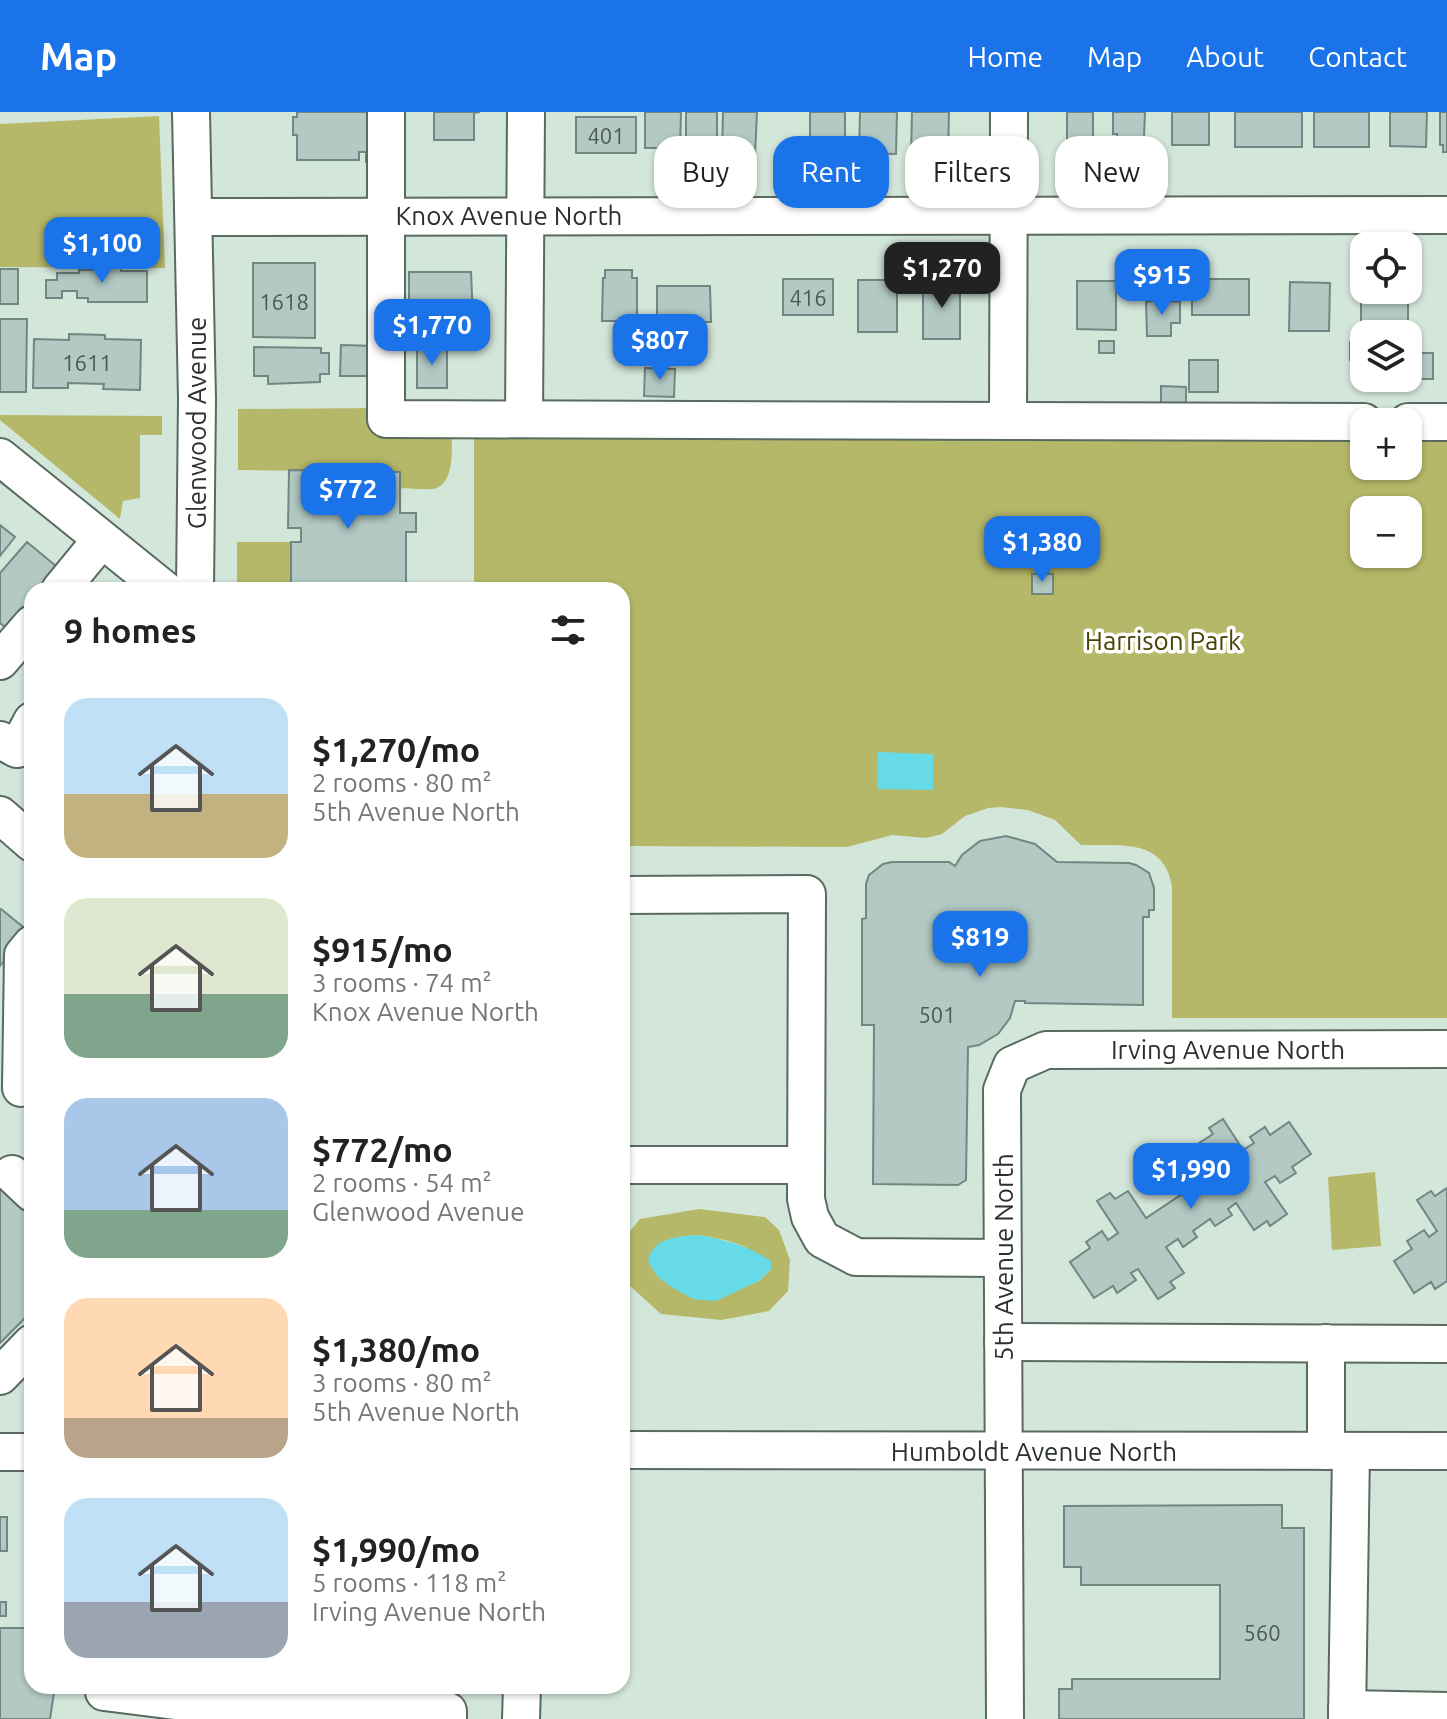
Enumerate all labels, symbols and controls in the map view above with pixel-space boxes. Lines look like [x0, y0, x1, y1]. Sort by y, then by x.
text: Map [40, 35, 117, 77]
text: Home [968, 41, 1043, 72]
text: Map [1087, 41, 1142, 72]
text: About [1186, 41, 1264, 72]
text: Contact [1308, 41, 1407, 72]
house number: 401 [587, 123, 625, 148]
chip: Buy [654, 136, 757, 208]
chip: Rent [773, 136, 889, 208]
chip: Filters [905, 136, 1039, 208]
chip: New [1055, 136, 1168, 208]
street label: Knox Avenue North [396, 201, 622, 230]
pin: $1,100 [37, 217, 167, 285]
text: $1,100 [62, 228, 142, 257]
map controls [1350, 232, 1422, 568]
button: locate [1350, 232, 1422, 304]
pin: $1,270 [877, 242, 1007, 310]
pin: $915 [1115, 249, 1209, 317]
text: $1,270 [902, 253, 982, 282]
text: $915 [1133, 260, 1191, 289]
house number: 416 [789, 285, 827, 310]
house number: 1618 [259, 289, 309, 314]
pin: $1,770 [367, 299, 497, 367]
text: $1,770 [392, 310, 472, 339]
pin: $807 [613, 314, 707, 382]
street label: Glenwood Avenue [182, 317, 211, 529]
button: layers [1350, 320, 1422, 392]
text: $807 [631, 325, 689, 354]
house number: 1611 [62, 350, 112, 375]
button: + [1350, 408, 1422, 480]
pin: $772 [301, 463, 395, 531]
text: $772 [319, 474, 377, 503]
button: − [1350, 496, 1422, 568]
pin: $1,380 [977, 516, 1107, 584]
text: $1,380 [1002, 527, 1082, 556]
icon: filters [546, 608, 590, 652]
text: 9 homes [64, 611, 197, 649]
park label: Harrison Park [1085, 626, 1241, 655]
icon: home [128, 730, 224, 826]
text: $1,270/mo [312, 730, 480, 768]
text: 2 rooms · 80 m² [312, 768, 492, 797]
text: 5th Avenue North [312, 797, 520, 826]
pin: $819 [933, 911, 1027, 979]
text: $819 [951, 922, 1009, 951]
icon: home [128, 930, 224, 1026]
text: $915/mo [312, 930, 453, 968]
text: 3 rooms · 74 m² [312, 968, 492, 997]
text: Knox Avenue North [312, 997, 539, 1026]
house number: 501 [918, 1002, 956, 1027]
street label: Irving Avenue North [1111, 1035, 1345, 1064]
icon: home [128, 1130, 224, 1226]
text: $772/mo [312, 1130, 453, 1168]
pin: $1,990 [1126, 1143, 1256, 1211]
street label: 5th Avenue North [989, 1153, 1018, 1361]
text: $1,990 [1151, 1154, 1231, 1183]
text: 2 rooms · 54 m² [312, 1168, 492, 1197]
text: Glenwood Avenue [312, 1197, 525, 1226]
icon: home [128, 1330, 224, 1426]
text: $1,380/mo [312, 1330, 480, 1368]
text: 3 rooms · 80 m² [312, 1368, 492, 1397]
text: 5th Avenue North [312, 1397, 520, 1426]
street label: Humboldt Avenue North [891, 1437, 1177, 1466]
icon: home [128, 1530, 224, 1626]
text: $1,990/mo [312, 1530, 480, 1568]
text: 5 rooms · 118 m² [312, 1568, 507, 1597]
text: Irving Avenue North [312, 1597, 546, 1626]
house number: 560 [1243, 1620, 1281, 1645]

